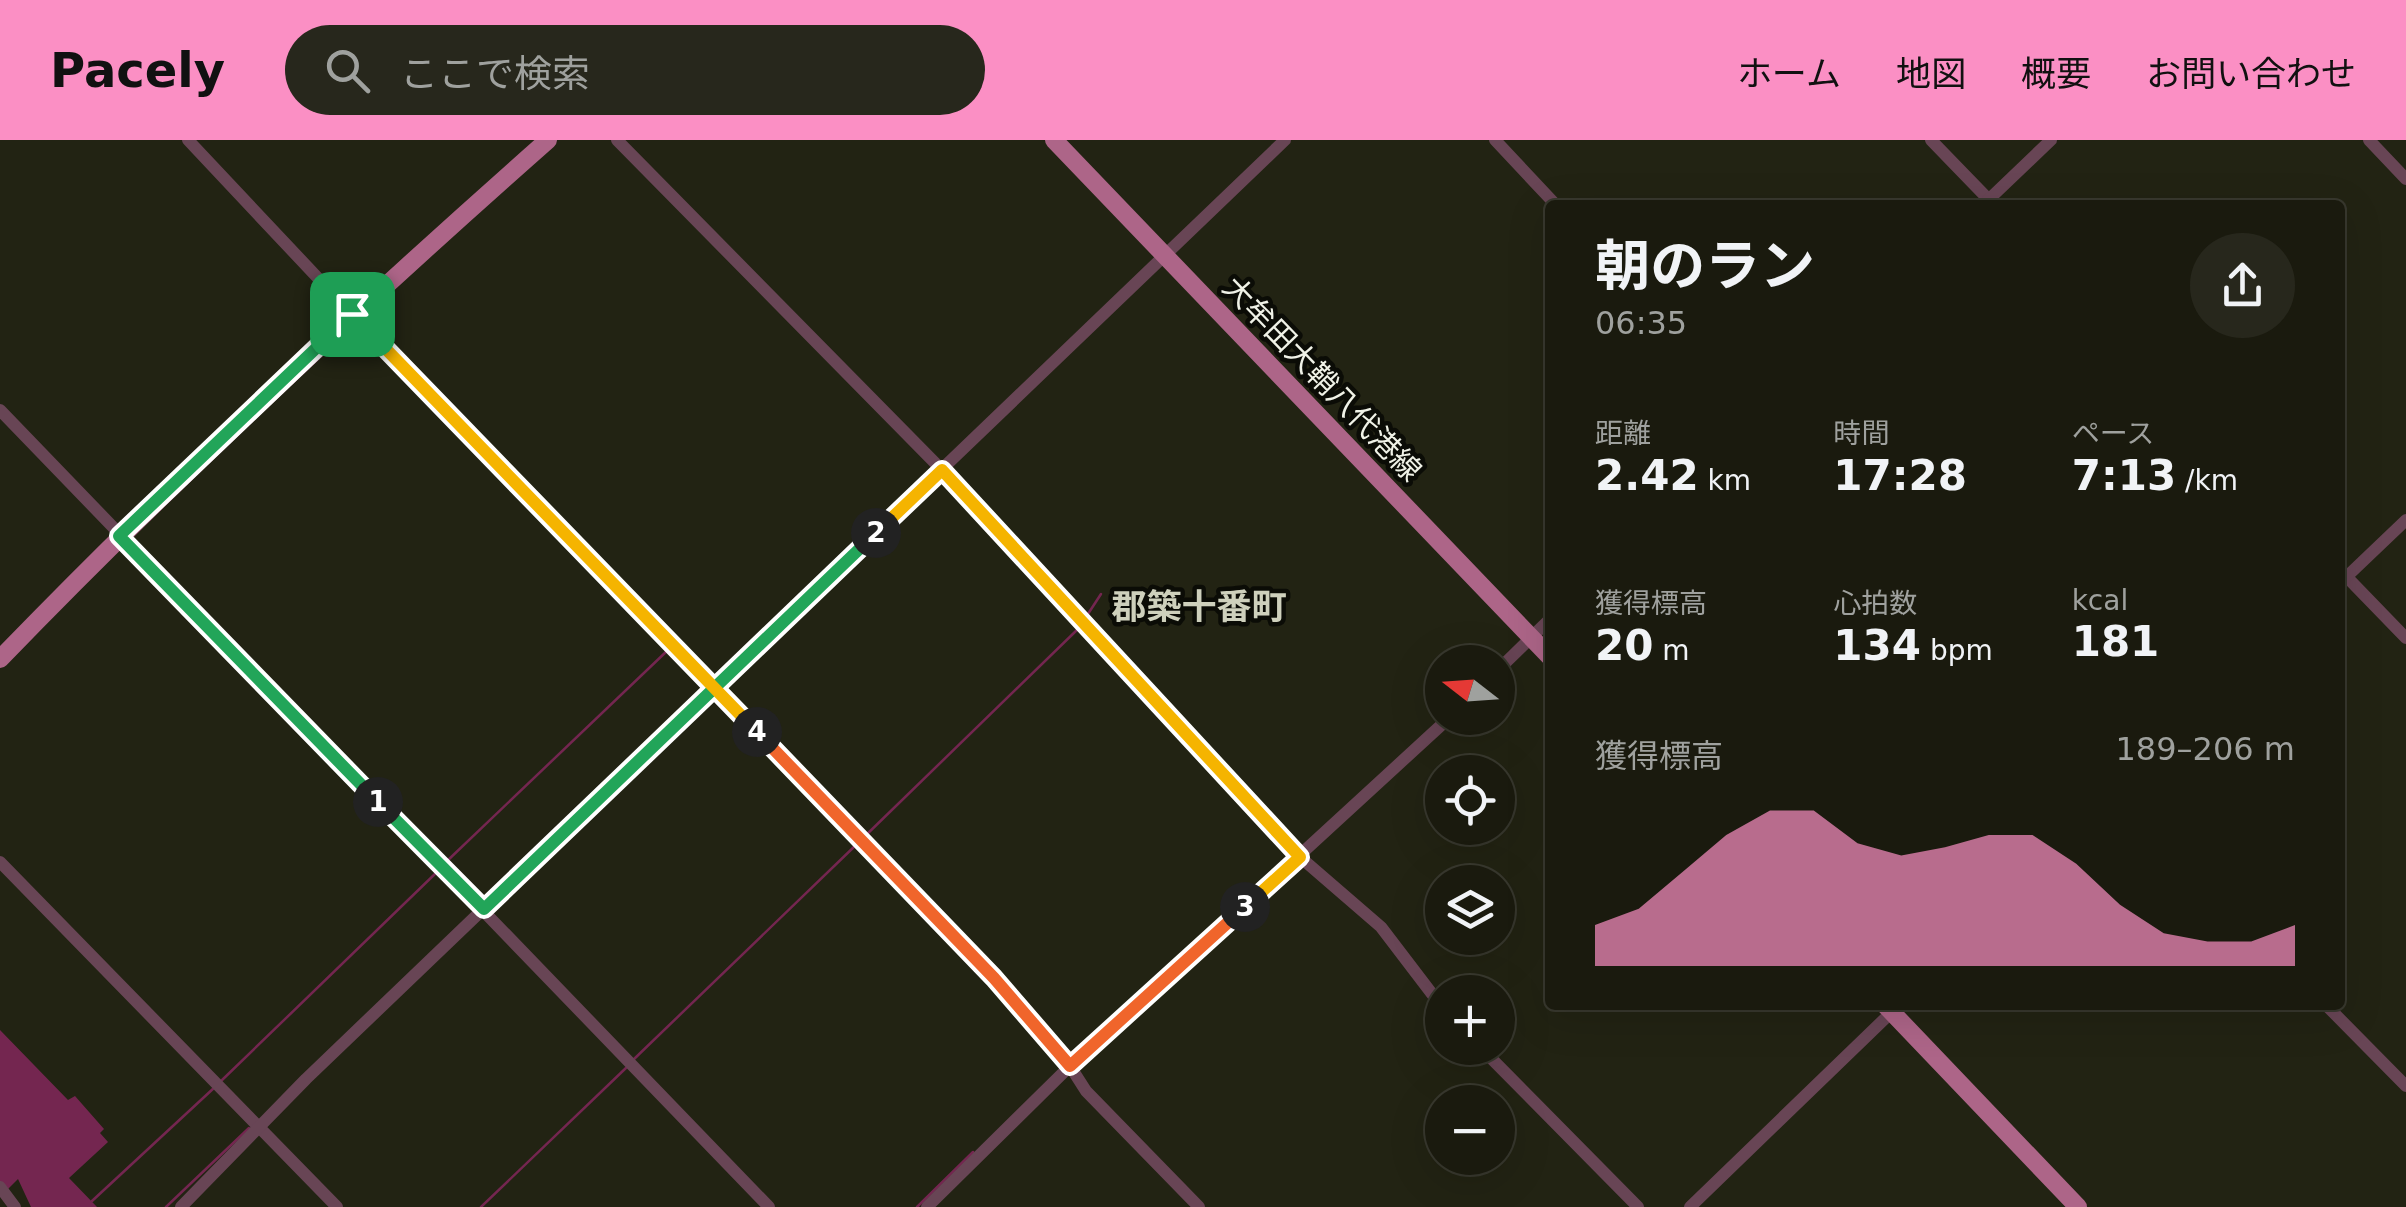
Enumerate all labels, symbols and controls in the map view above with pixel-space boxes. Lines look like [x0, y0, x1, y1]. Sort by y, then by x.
search box [285, 25, 985, 115]
text: Pacely [50, 42, 225, 98]
icon: search [320, 43, 375, 98]
text: ここで検索 [400, 52, 590, 96]
text: ホーム [1737, 54, 1841, 94]
text: 地図 [1896, 54, 1966, 94]
text: 概要 [2021, 54, 2091, 94]
text: お問い合わせ [2146, 54, 2356, 94]
button: share [2190, 233, 2295, 338]
text: 朝のラン [1595, 234, 1815, 298]
street label: 大牟田大鞘八代港線 [1216, 269, 1429, 488]
pin [310, 272, 395, 357]
icon: arrive [325, 287, 380, 342]
text: 06:35 [1595, 304, 1687, 342]
text: 距離 [1595, 417, 1651, 450]
text: 時間 [1833, 417, 1889, 450]
text: ペース [2072, 417, 2154, 450]
text: 2.42 [1595, 451, 1699, 500]
text: 17:28 [1833, 451, 1967, 500]
text: 7:13 [2072, 451, 2176, 500]
text: km [1699, 464, 1751, 497]
text: /km [2176, 464, 2238, 497]
pin: 2 [851, 508, 901, 558]
text: 2 [866, 516, 886, 549]
text: kcal [2072, 584, 2128, 617]
district label: 郡築十番町 [1111, 587, 1287, 627]
text: 獲得標高 [1595, 587, 1707, 620]
text: 心拍数 [1833, 587, 1917, 620]
text: 181 [2072, 617, 2159, 666]
text: 20 [1595, 621, 1653, 670]
text: 134 [1833, 621, 1921, 670]
text: m [1653, 634, 1690, 667]
text: bpm [1921, 634, 1993, 667]
north arrow [1425, 645, 1515, 735]
map controls [1425, 645, 1515, 1175]
pin: 4 [732, 707, 782, 757]
text: 4 [747, 715, 767, 748]
text: 189–206 m [2116, 730, 2295, 768]
text: 獲得標高 [1595, 737, 1723, 775]
button: locate [1425, 755, 1515, 845]
pin: 1 [353, 777, 403, 827]
text: 1 [368, 785, 388, 818]
button: layers [1425, 865, 1515, 955]
pin: 3 [1220, 882, 1270, 932]
text: 3 [1235, 890, 1255, 923]
button: + [1425, 975, 1515, 1065]
button: − [1425, 1085, 1515, 1175]

